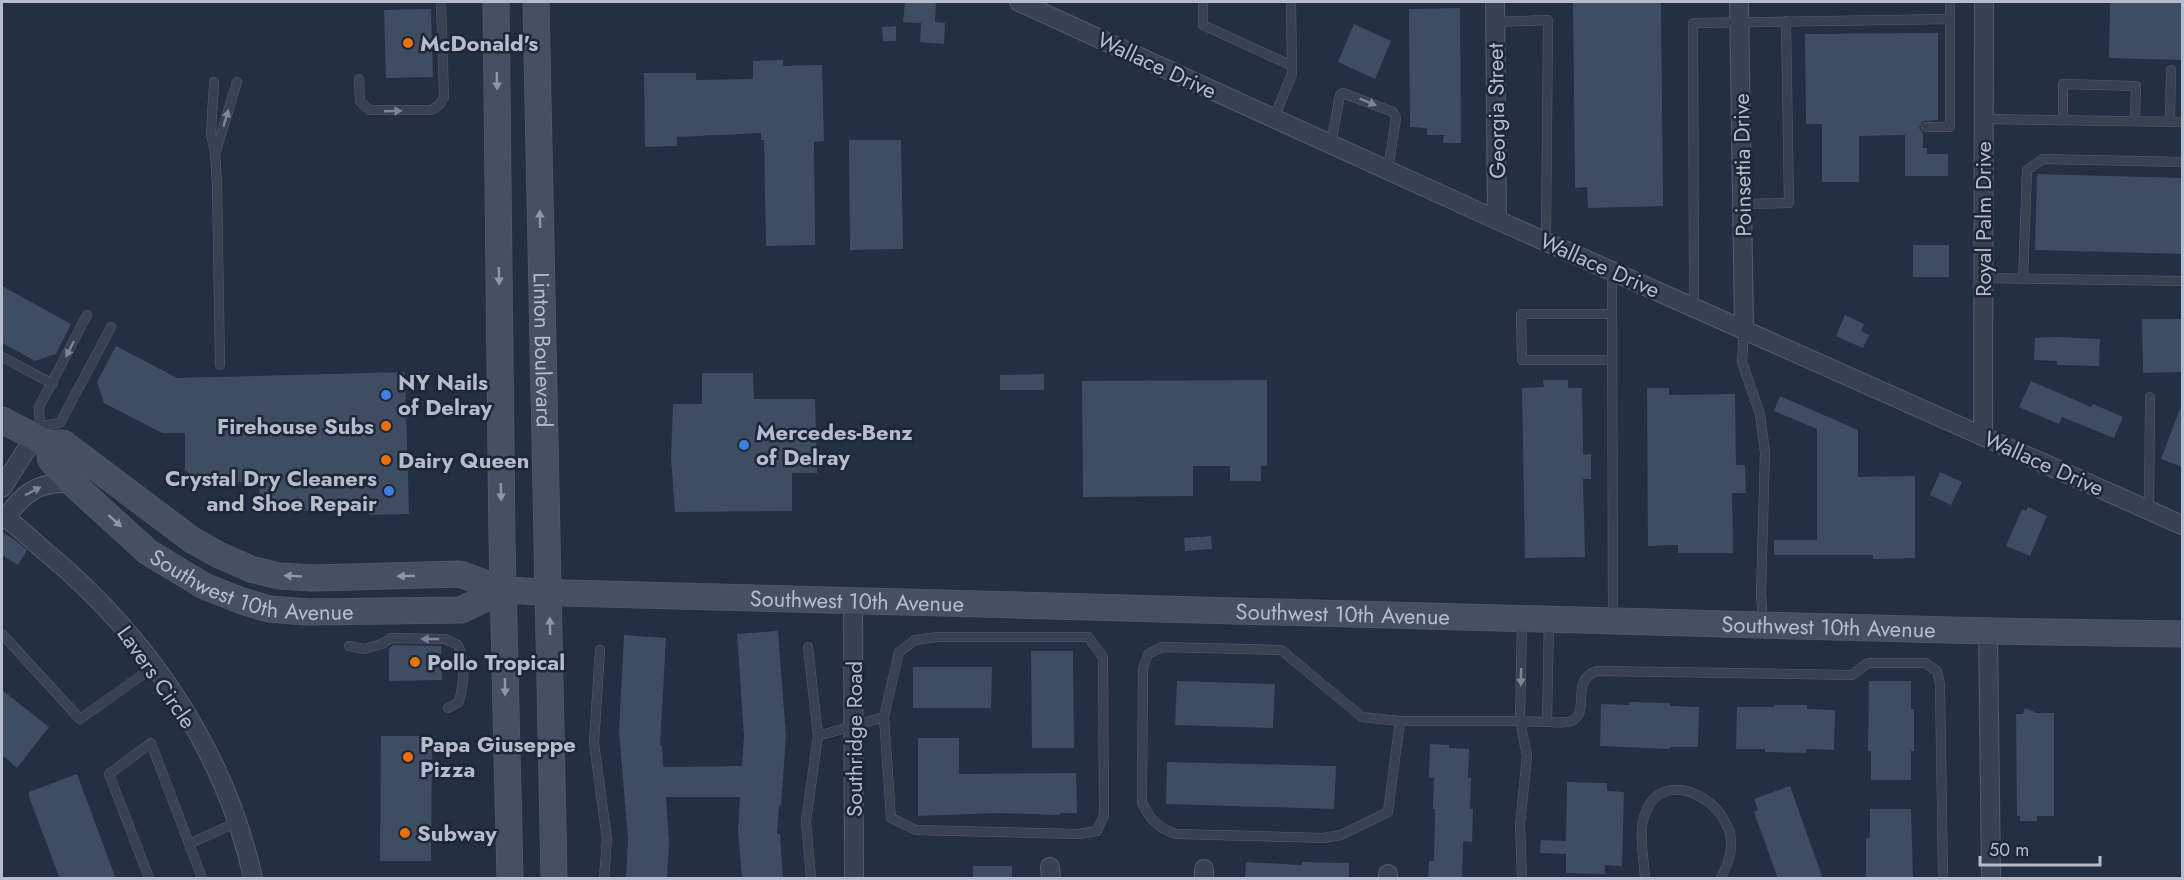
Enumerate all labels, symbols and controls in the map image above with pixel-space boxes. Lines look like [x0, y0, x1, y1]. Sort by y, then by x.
street label: Wallace Drive [1092, 23, 1222, 107]
place label: McDonald's [420, 27, 538, 59]
marker: McDonald's [401, 36, 415, 50]
street label: Georgia Street [1479, 42, 1513, 179]
one-way arrow [492, 71, 502, 90]
street label: Poinsettia Drive [1725, 93, 1759, 237]
one-way arrow [1359, 97, 1377, 107]
one-way arrow [383, 106, 402, 116]
one-way arrow [222, 109, 231, 127]
street label: Royal Palm Drive [1967, 141, 1999, 297]
one-way arrow [535, 209, 545, 228]
street label: Wallace Drive [1535, 224, 1665, 306]
one-way arrow [494, 266, 504, 285]
street label: Linton Boulevard [526, 272, 561, 428]
one-way arrow [65, 341, 75, 358]
place label: NY Nails of Delray [398, 366, 493, 423]
marker: NY Nails of Delray [379, 388, 393, 402]
place label: Firehouse Subs [217, 410, 374, 442]
place label: Mercedes-Benz of Delray [756, 416, 913, 473]
marker: Firehouse Subs [379, 419, 393, 433]
street label: Wallace Drive [1979, 422, 2109, 504]
marker: Mercedes-Benz of Delray [737, 438, 751, 452]
place label: Dairy Queen [398, 444, 529, 476]
marker: Dairy Queen [379, 453, 393, 467]
place label: Crystal Dry Cleaners and Shoe Repair [165, 462, 377, 519]
one-way arrow [497, 482, 506, 501]
marker: Crystal Dry Cleaners and Shoe Repair [382, 484, 396, 498]
one-way arrow [25, 486, 42, 496]
one-way arrow [107, 514, 122, 528]
street label: Southwest 10th Avenue [144, 541, 354, 628]
one-way arrow [396, 571, 415, 581]
one-way arrow [284, 572, 303, 581]
street label: Southwest 10th Avenue [749, 582, 964, 620]
street label: Southwest 10th Avenue [1235, 595, 1450, 633]
street label: Southwest 10th Avenue [1721, 608, 1936, 646]
one-way arrow [545, 616, 554, 635]
street label: Lavers Circle [110, 619, 204, 735]
one-way arrow [420, 634, 439, 644]
place label: Pollo Tropical [427, 646, 565, 678]
marker: Pollo Tropical [408, 655, 422, 669]
street label: Southridge Road [838, 661, 870, 817]
one-way arrow [1516, 667, 1526, 686]
one-way arrow [500, 677, 509, 696]
place label: Papa Giuseppe Pizza [420, 728, 576, 785]
marker: Papa Giuseppe Pizza [401, 750, 415, 764]
place label: Subway [417, 817, 497, 849]
marker: Subway [398, 826, 412, 840]
scale bar [1980, 829, 2100, 867]
text: 50 m [1989, 837, 2029, 863]

